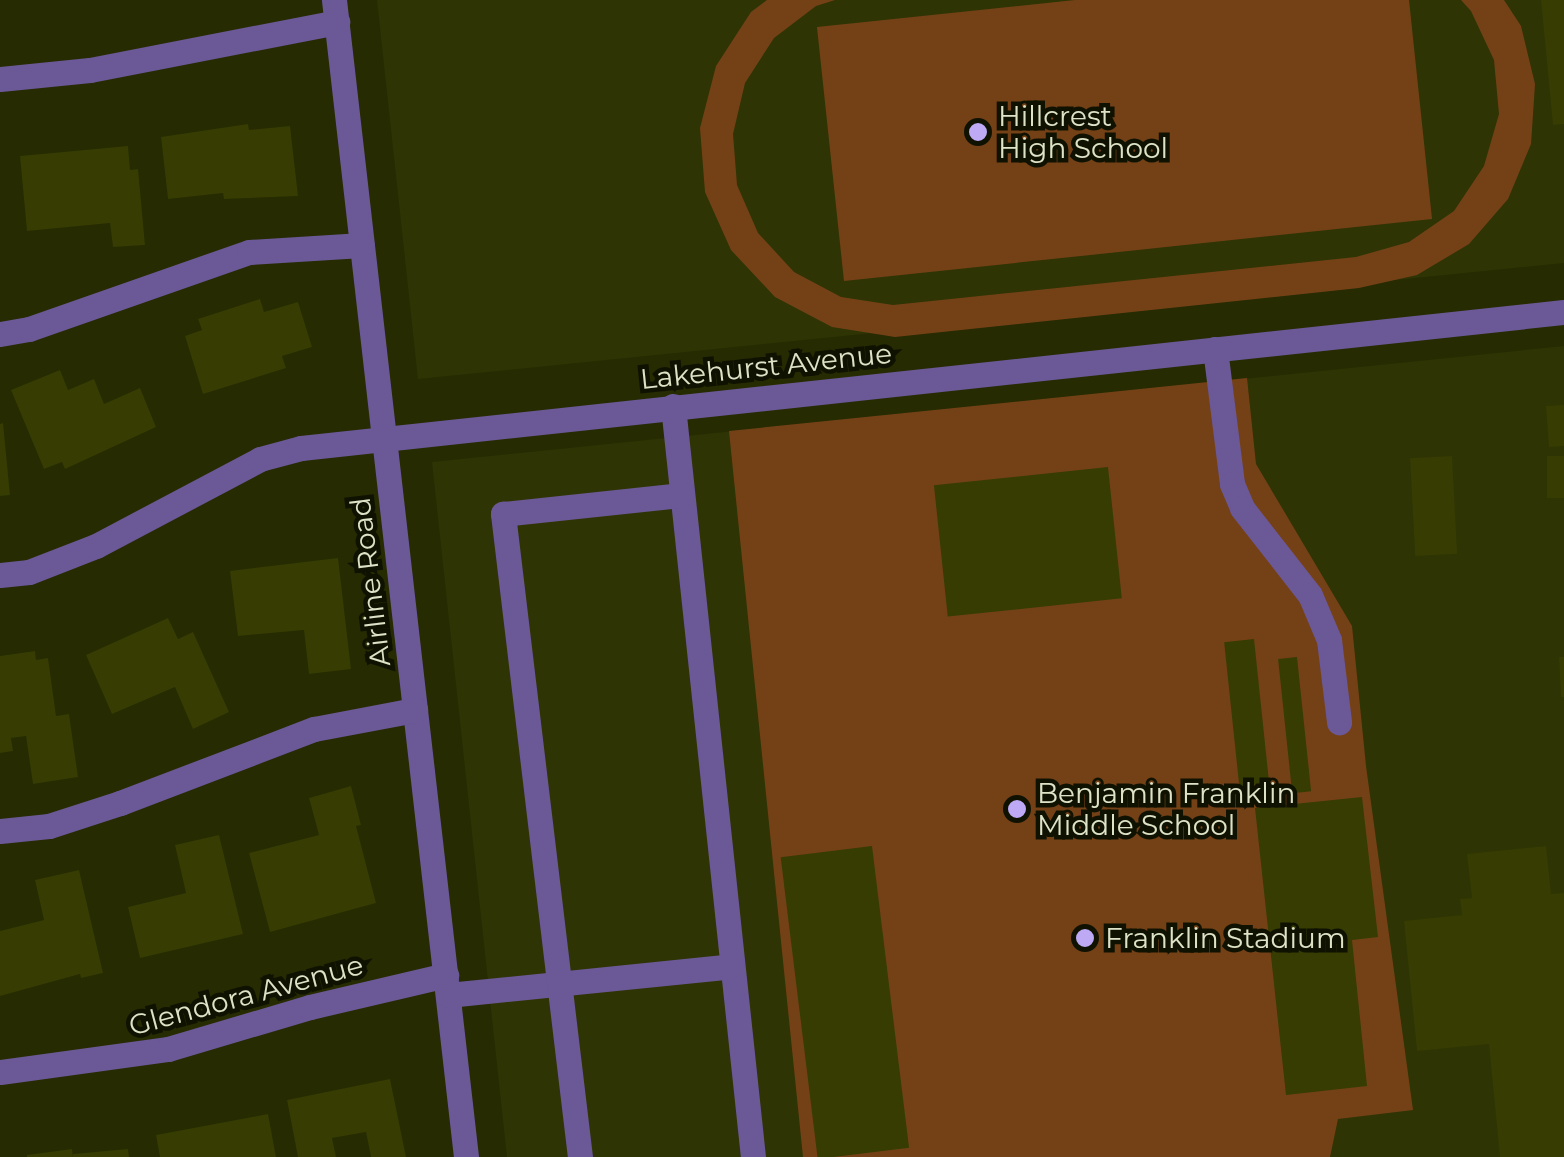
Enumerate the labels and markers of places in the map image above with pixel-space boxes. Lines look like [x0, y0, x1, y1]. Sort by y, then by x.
place label: Hillcrest High School [998, 99, 1168, 165]
marker: Hillcrest High School [967, 121, 989, 143]
place label: Benjamin Franklin Middle School [1037, 776, 1295, 842]
marker: Benjamin Franklin Middle School [1006, 798, 1028, 820]
place label: Franklin Stadium [1105, 921, 1346, 955]
marker: Franklin Stadium [1074, 927, 1096, 949]

